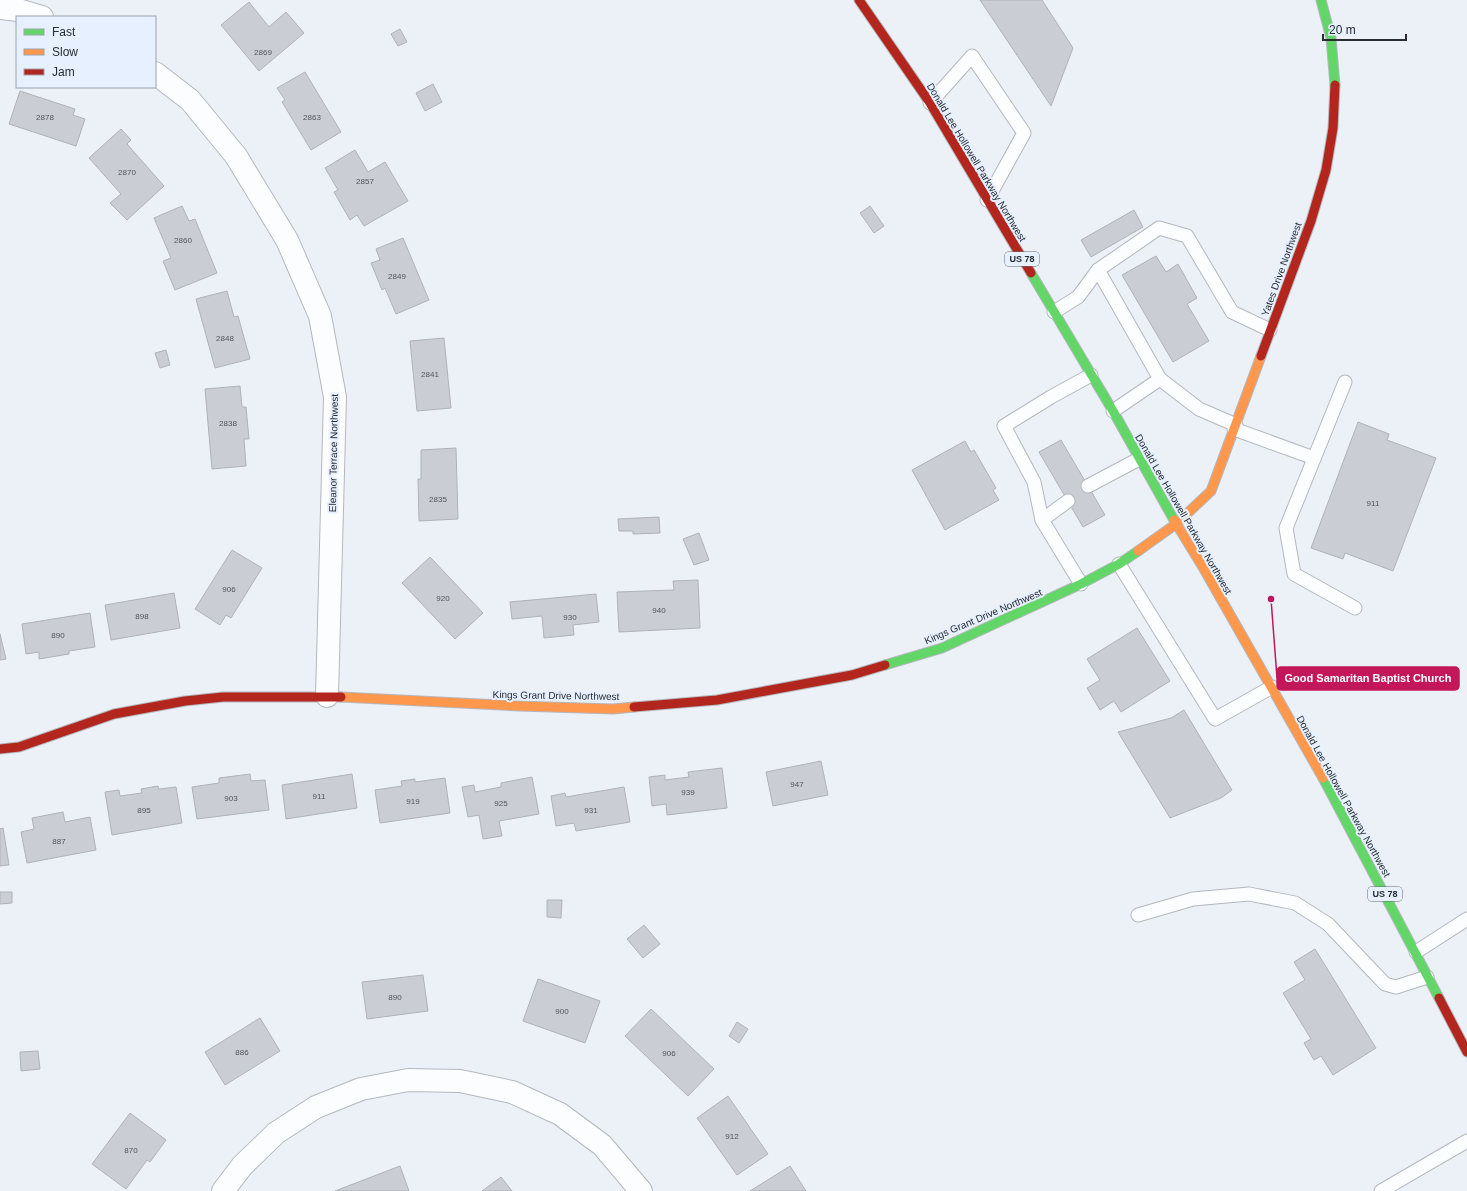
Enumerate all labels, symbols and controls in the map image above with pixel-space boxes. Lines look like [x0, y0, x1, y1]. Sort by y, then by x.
legend [16, 16, 156, 88]
scale bar [1323, 16, 1406, 42]
text: 20 m [1329, 23, 1356, 37]
text: Fast [52, 25, 76, 39]
text: Slow [52, 45, 78, 59]
house number: 2869 [254, 48, 272, 57]
text: Jam [52, 65, 75, 79]
street label: Donald Lee Hollowell Parkway Northwest [925, 81, 1028, 244]
house number: 2878 [36, 113, 54, 122]
house number: 2863 [303, 113, 321, 122]
house number: 2870 [118, 168, 136, 177]
house number: 2857 [356, 177, 374, 186]
street label: Yates Drive Northwest [1259, 221, 1304, 317]
house number: 2860 [174, 236, 192, 245]
road number: US 78 [1005, 252, 1039, 266]
house number: 2849 [388, 272, 406, 281]
house number: 2848 [216, 334, 234, 343]
house number: 2841 [421, 370, 439, 379]
street label: Eleanor Terrace Northwest [327, 394, 340, 512]
house number: 2838 [219, 419, 237, 428]
street label: Donald Lee Hollowell Parkway Northwest [1133, 432, 1234, 596]
house number: 2835 [429, 495, 447, 504]
house number: 911 [1367, 499, 1380, 508]
house number: 906 [222, 585, 236, 594]
street label: Kings Grant Drive Northwest [923, 587, 1044, 646]
house number: 920 [436, 594, 450, 603]
house number: 940 [652, 606, 666, 615]
house number: 898 [135, 612, 149, 621]
house number: 930 [563, 613, 577, 622]
house number: 890 [51, 631, 65, 640]
callout: Good Samaritan Baptist Church [1277, 667, 1459, 690]
text: Good Samaritan Baptist Church [1285, 672, 1452, 684]
street label: Kings Grant Drive Northwest [493, 689, 620, 702]
street label: Donald Lee Hollowell Parkway Northwest [1294, 714, 1393, 879]
house number: 947 [790, 780, 804, 789]
house number: 939 [681, 788, 695, 797]
house number: 911 [313, 792, 326, 801]
house number: 903 [224, 794, 238, 803]
house number: 919 [406, 797, 420, 806]
house number: 925 [494, 799, 508, 808]
house number: 895 [137, 806, 151, 815]
house number: 931 [584, 806, 598, 815]
house number: 887 [52, 837, 66, 846]
road number: US 78 [1368, 887, 1402, 901]
house number: 890 [388, 993, 402, 1002]
house number: 900 [555, 1007, 569, 1016]
house number: 886 [235, 1048, 249, 1057]
house number: 906 [662, 1049, 676, 1058]
house number: 912 [725, 1132, 739, 1141]
house number: 870 [124, 1146, 138, 1155]

